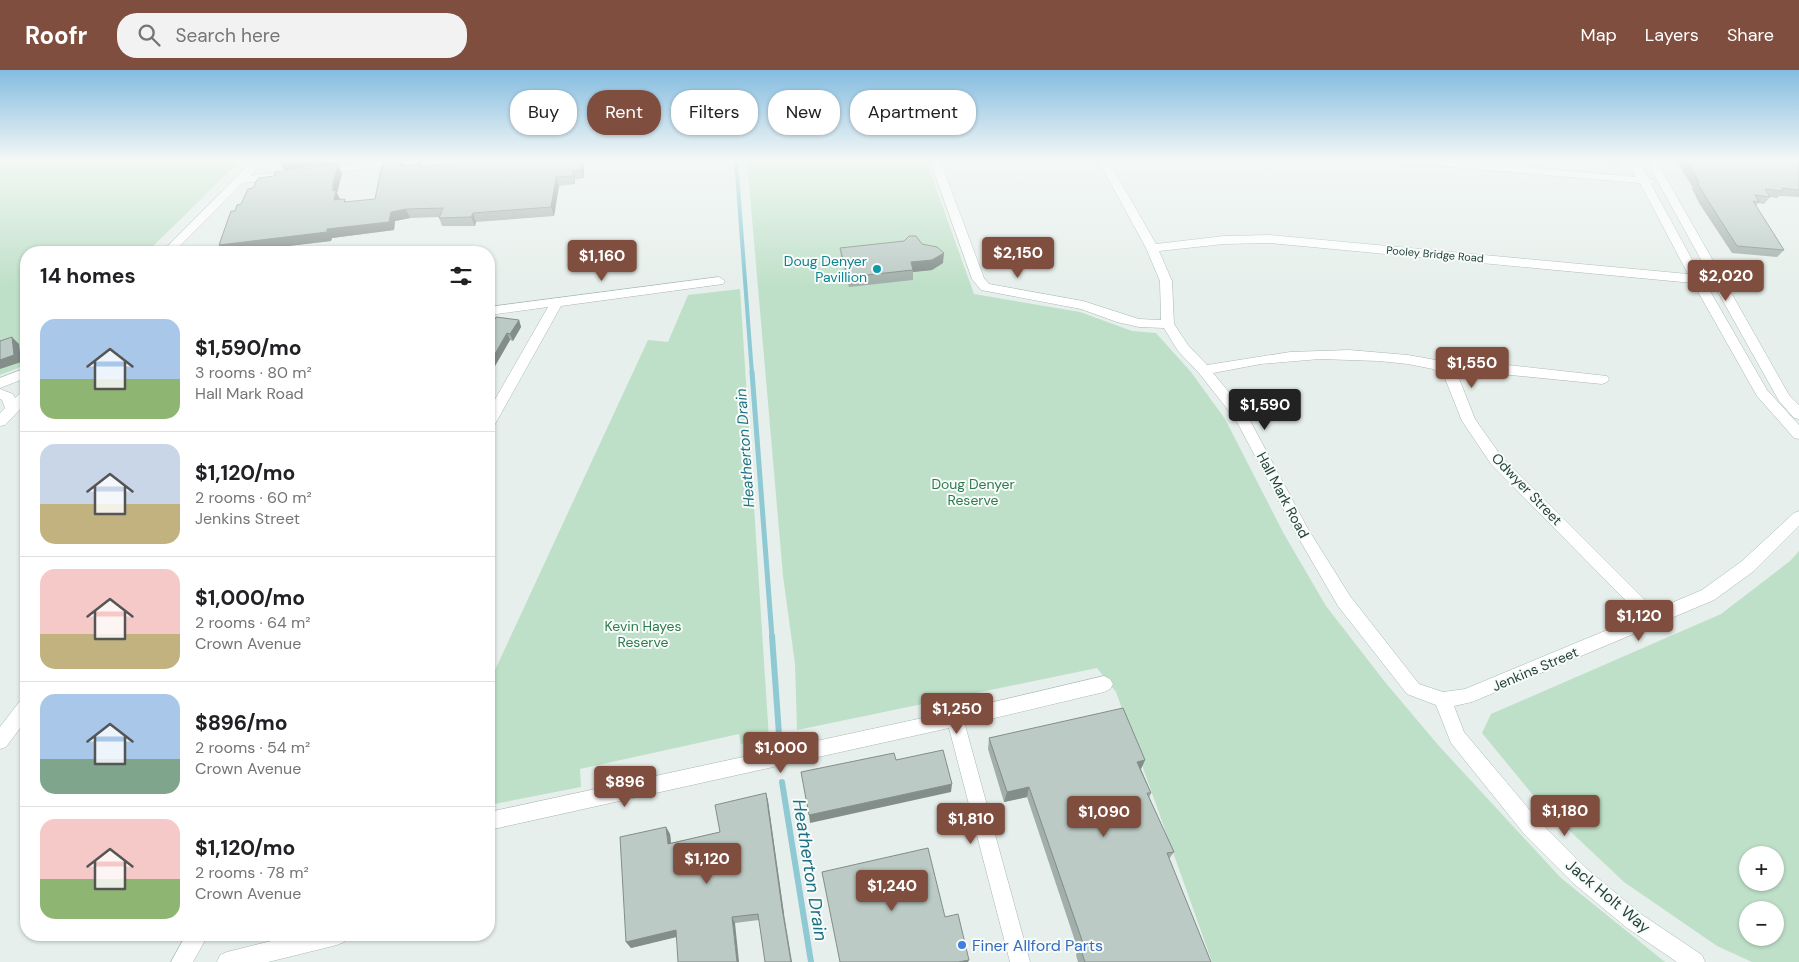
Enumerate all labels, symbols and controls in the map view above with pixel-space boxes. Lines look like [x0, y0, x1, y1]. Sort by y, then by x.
search box [117, 13, 467, 58]
text: Roofr [25, 20, 87, 51]
icon: search [135, 21, 163, 49]
text: Search here [175, 23, 280, 48]
text: Map [1581, 23, 1617, 47]
text: Layers [1645, 23, 1699, 47]
text: Share [1727, 23, 1774, 47]
chip: Buy [510, 90, 577, 135]
chip: Rent [587, 90, 661, 135]
chip: Filters [671, 90, 758, 135]
chip: New [768, 90, 840, 135]
chip: Apartment [850, 90, 976, 135]
pin: $2,150 [977, 236, 1059, 279]
pin: $1,160 [561, 240, 643, 282]
text: $2,150 [993, 242, 1043, 263]
street label: Pooley Bridge Road [1386, 243, 1484, 265]
text: $1,160 [579, 245, 625, 266]
place label: Doug Denyer Pavillion [784, 252, 867, 286]
pin: $2,020 [1685, 260, 1767, 302]
text: 14 homes [40, 262, 136, 290]
icon: filters [447, 262, 475, 290]
marker: Doug Denyer Pavillion [871, 263, 883, 275]
text: $2,020 [1699, 265, 1753, 286]
text: $1,590/mo [195, 334, 301, 362]
icon: home [80, 339, 140, 399]
pin: $1,550 [1431, 346, 1513, 389]
text: $1,550 [1447, 352, 1497, 373]
text: 3 rooms · 80 m² [195, 362, 312, 383]
text: Hall Mark Road [195, 383, 304, 404]
water label: Heatherton Drain [731, 387, 759, 508]
pin: $1,590 [1224, 388, 1306, 431]
text: $1,590 [1240, 394, 1290, 415]
street label: Hall Mark Road [1253, 449, 1313, 541]
street label: Odwyer Street [1488, 449, 1566, 529]
text: $1,120/mo [195, 459, 295, 487]
icon: home [80, 464, 140, 524]
park label: Doug Denyer Reserve [931, 475, 1015, 509]
text: 2 rooms · 60 m² [195, 487, 312, 508]
text: Jenkins Street [195, 508, 300, 529]
text: $1,000/mo [195, 584, 305, 612]
icon: home [80, 589, 140, 649]
pin: $1,120 [1598, 600, 1680, 642]
text: $1,120 [1616, 605, 1662, 626]
text: 2 rooms · 64 m² [195, 612, 311, 633]
park label: Kevin Hayes Reserve [605, 617, 681, 651]
text: Crown Avenue [195, 633, 301, 654]
street label: Jenkins Street [1489, 643, 1581, 695]
pin: $1,250 [916, 692, 998, 735]
text: $1,250 [932, 698, 982, 719]
text: $896/mo [195, 709, 288, 737]
icon: home [80, 714, 140, 774]
pin: $1,000 [740, 732, 822, 774]
text: 2 rooms · 54 m² [195, 737, 310, 758]
text: $1,000 [754, 737, 808, 758]
text: Crown Avenue [195, 758, 301, 779]
pin: $896 [595, 766, 655, 808]
text: $896 [605, 771, 645, 792]
pin: $1,180 [1524, 794, 1606, 837]
pin: $1,090 [1063, 796, 1145, 838]
water label: Heatherton Drain [787, 797, 833, 943]
text: $1,180 [1542, 800, 1588, 821]
text: $1,090 [1078, 801, 1130, 822]
pin: $1,810 [930, 802, 1012, 845]
text: $1,810 [948, 808, 994, 829]
text: $1,120/mo [195, 834, 295, 862]
icon: home [80, 839, 140, 899]
pin: $1,120 [666, 842, 748, 885]
map controls [1739, 846, 1784, 946]
button: + [1739, 846, 1784, 891]
text: $1,120 [684, 848, 730, 869]
street label: Jack Holt Way [1561, 854, 1655, 938]
text: 2 rooms · 78 m² [195, 862, 309, 883]
pin: $1,240 [851, 870, 933, 912]
text: $1,240 [867, 875, 917, 896]
text: Crown Avenue [195, 883, 301, 904]
button: − [1739, 901, 1784, 946]
place label: Finer Allford Parts [972, 935, 1103, 956]
marker: Finer Allford Parts [956, 939, 968, 951]

